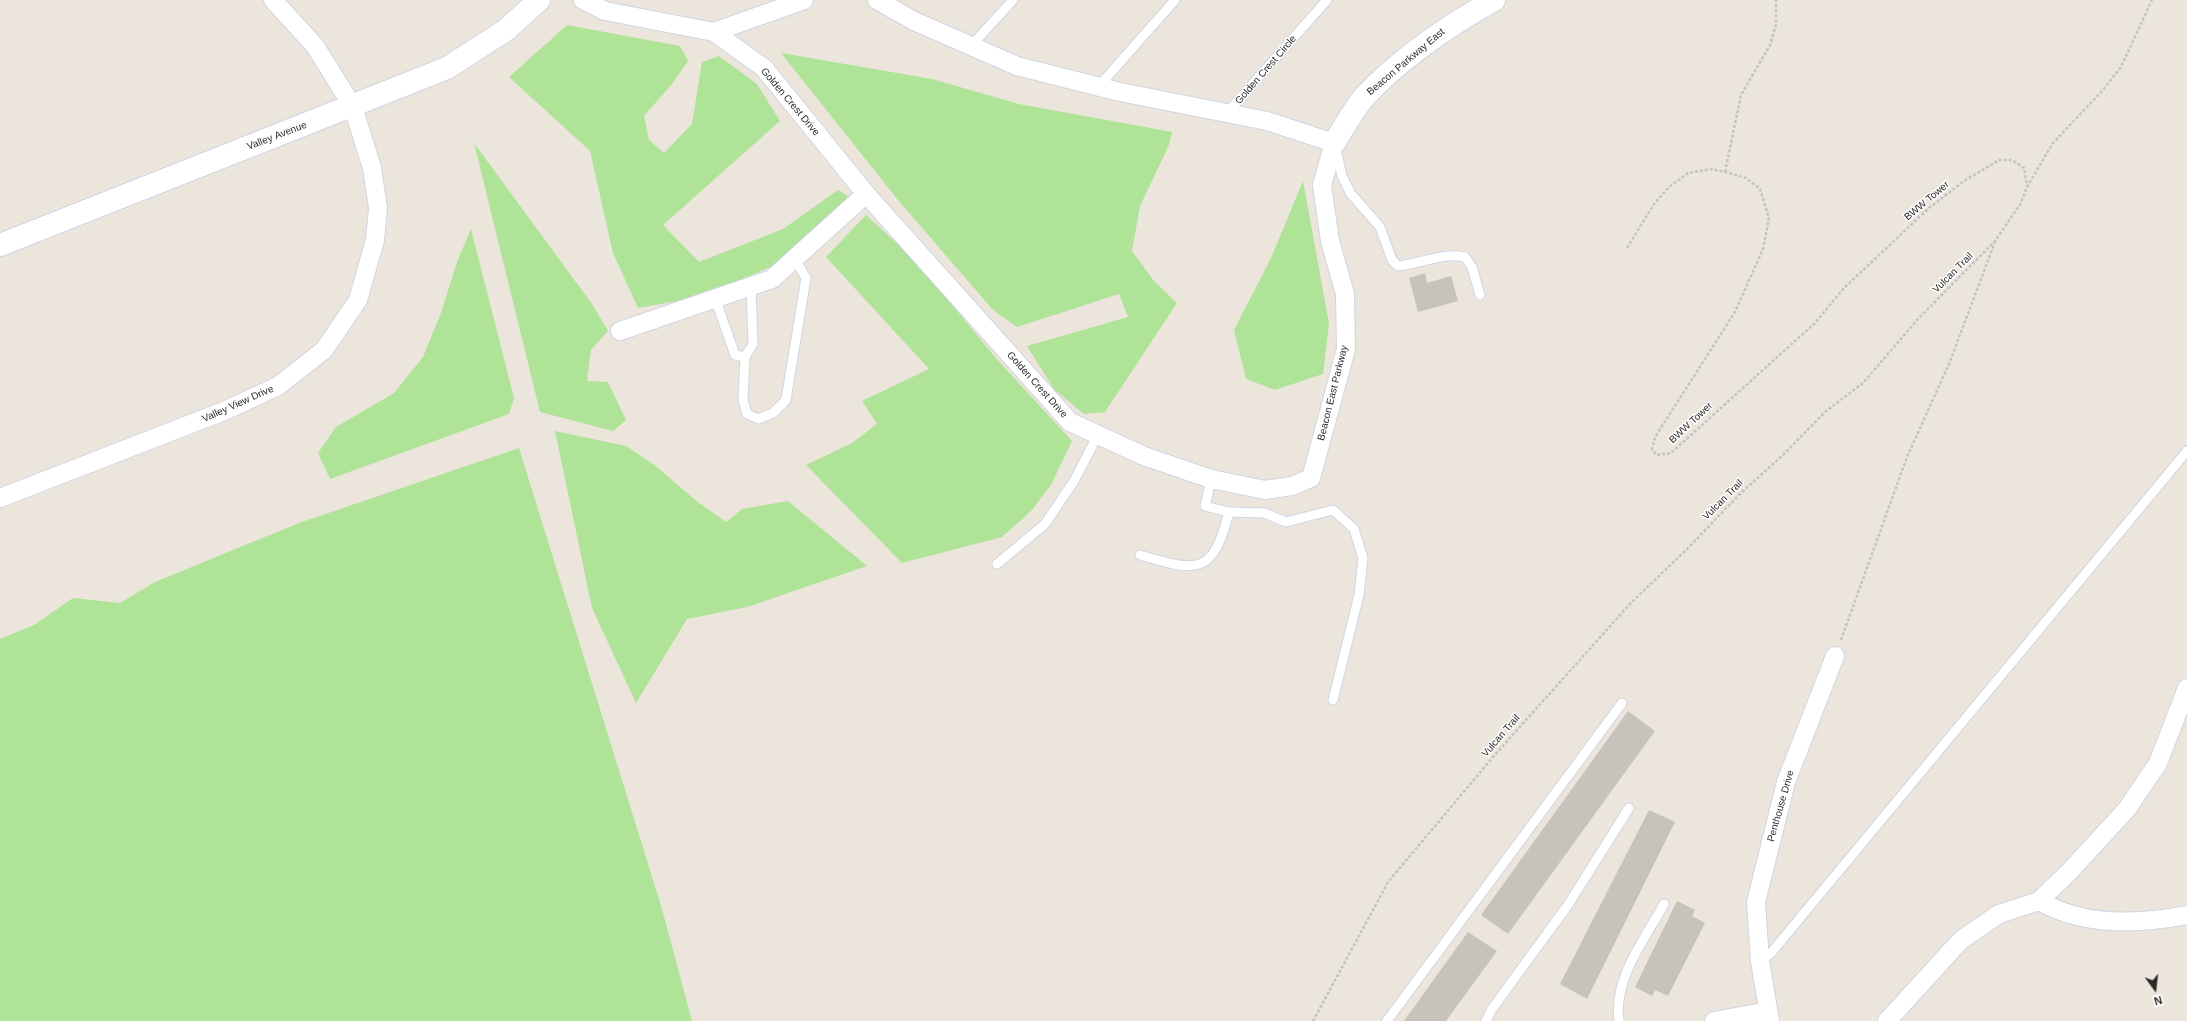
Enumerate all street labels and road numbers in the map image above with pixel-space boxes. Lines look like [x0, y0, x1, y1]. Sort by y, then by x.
street label: Beacon Parkway East [1365, 26, 1447, 98]
street label: Golden Crest Circle [1233, 33, 1299, 107]
street label: Golden Crest Drive [758, 66, 822, 138]
street label: Valley Avenue [245, 119, 309, 153]
street label: BWW Tower [1902, 179, 1952, 223]
street label: Vulcan Trail [1930, 250, 1976, 296]
street label: Beacon East Parkway [1315, 344, 1351, 442]
street label: Golden Crest Drive [1004, 349, 1070, 421]
street label: Valley View Drive [200, 383, 276, 425]
street label: BWW Tower [1667, 400, 1715, 446]
street label: Vulcan Trail [1700, 477, 1746, 523]
street label: Vulcan Trail [1479, 712, 1523, 760]
street label: Penthouse Drive [1765, 769, 1797, 843]

